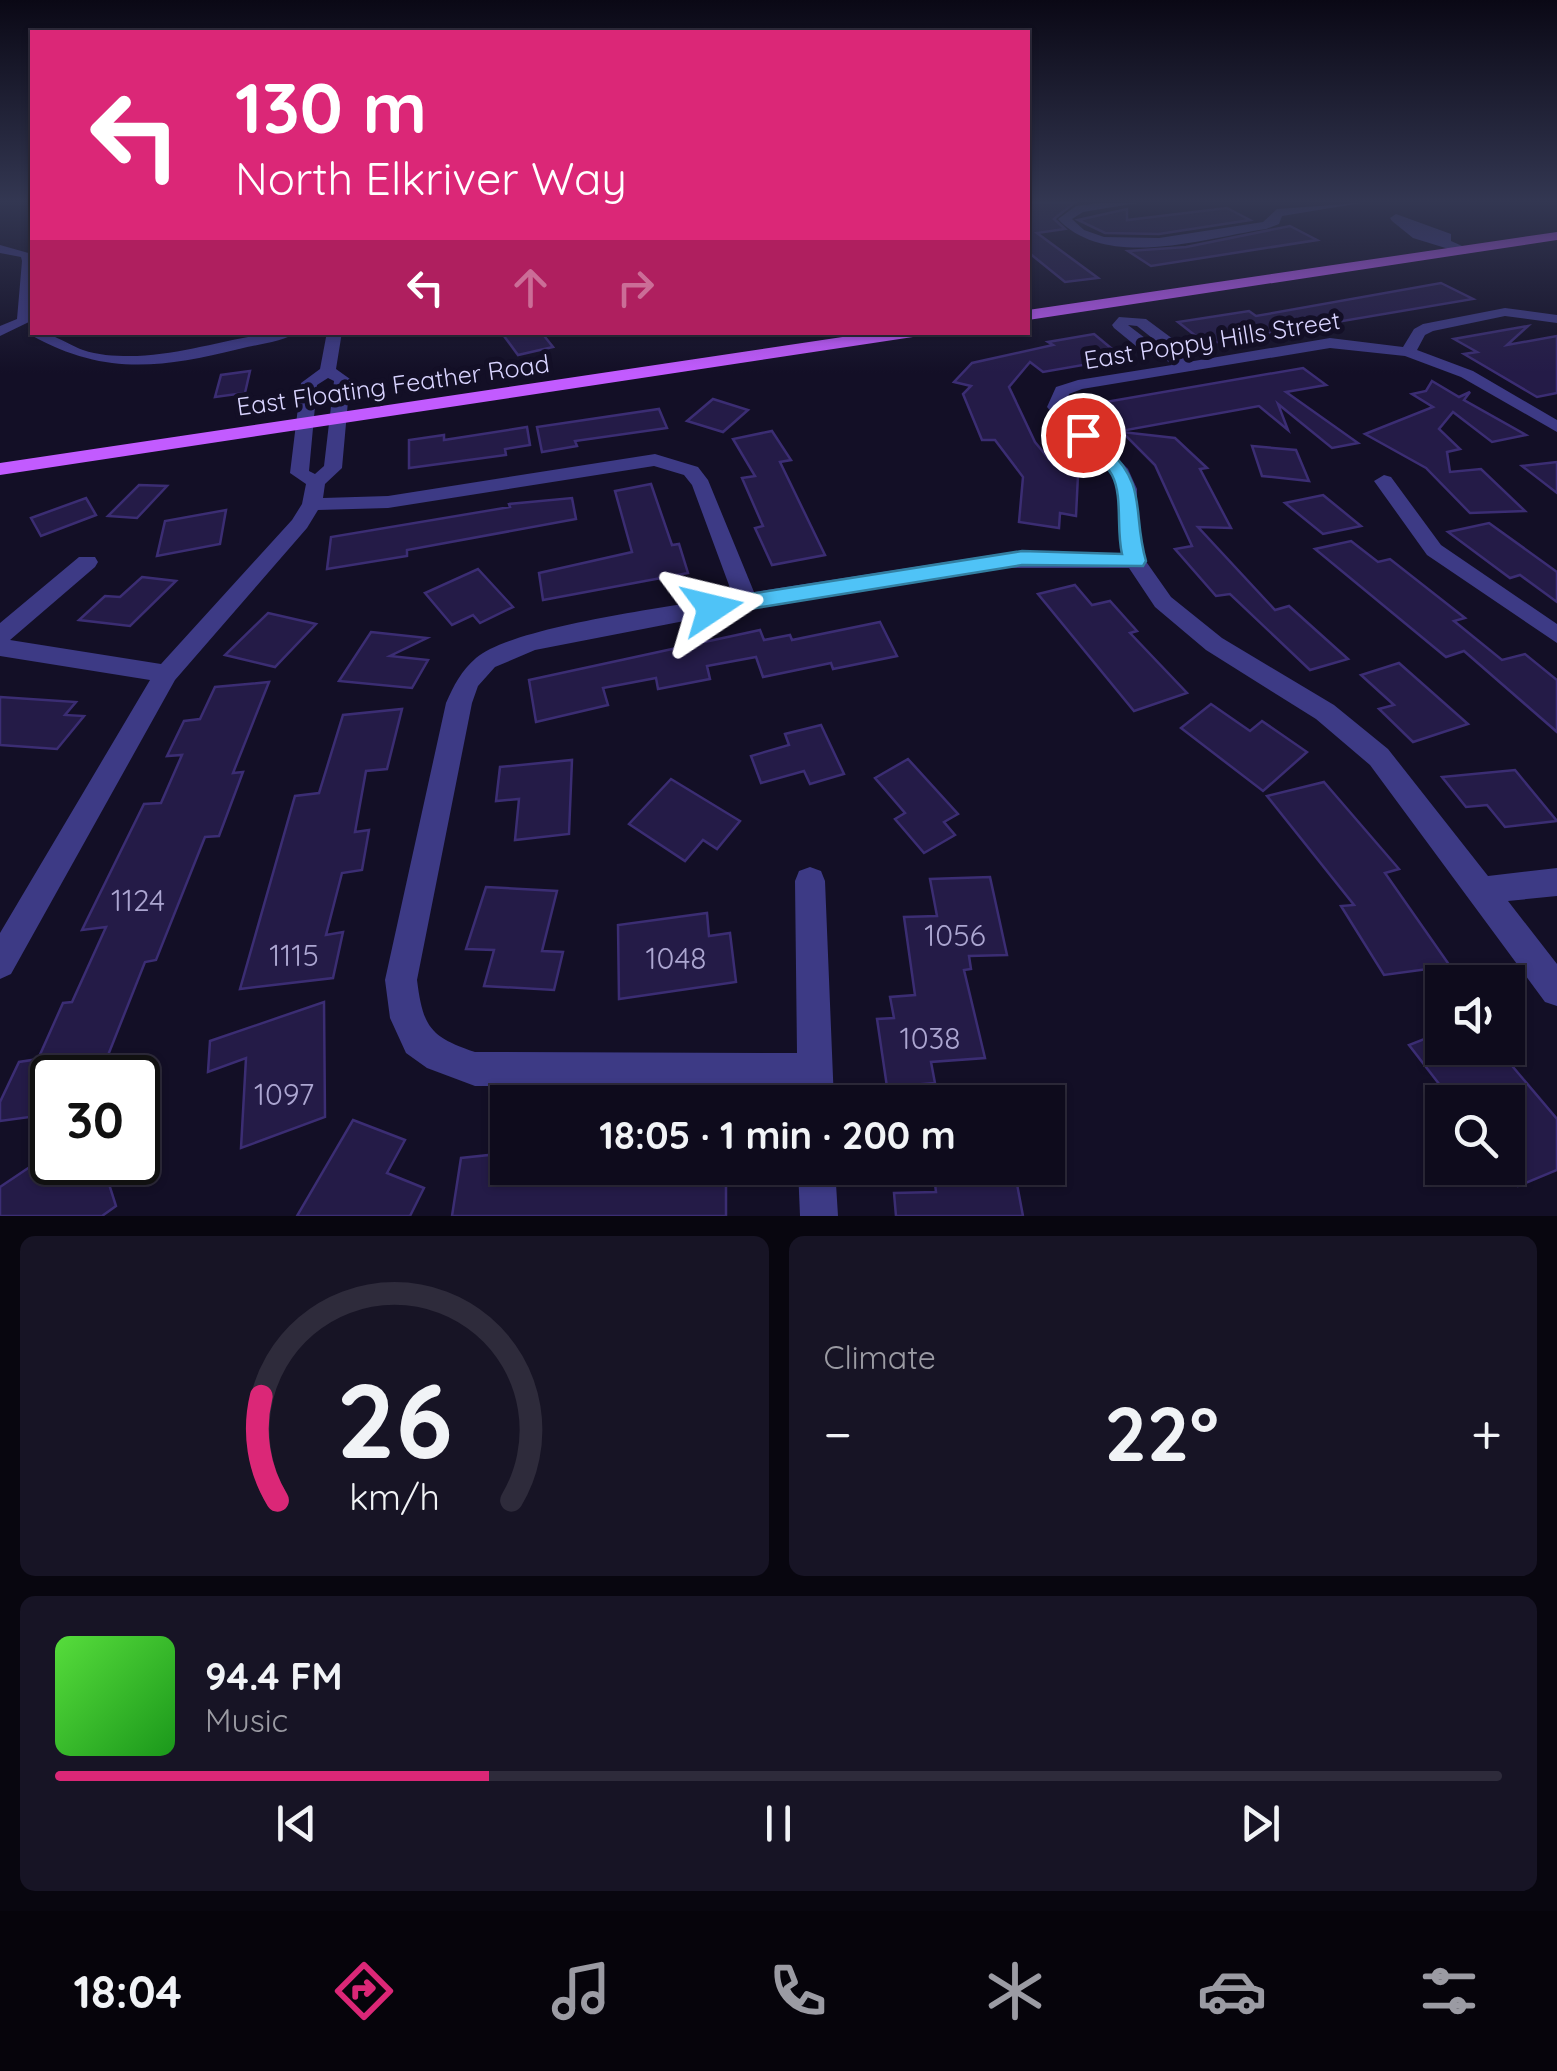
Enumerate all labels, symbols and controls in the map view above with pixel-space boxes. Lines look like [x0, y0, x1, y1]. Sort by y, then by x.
text: 130 m [235, 63, 427, 151]
icon: left [70, 70, 200, 200]
text: North Elkriver Way [235, 150, 627, 206]
icon: left [398, 260, 453, 315]
icon: ahead [503, 260, 558, 315]
icon: right [608, 260, 663, 315]
street label: East Poppy Hills Street [1081, 304, 1342, 375]
street label: East Floating Feather Road [235, 347, 551, 422]
pin [1041, 393, 1126, 478]
icon: arrive [1056, 408, 1111, 463]
position arrow [660, 556, 764, 660]
house number: 1124 [111, 881, 165, 919]
house number: 1056 [924, 916, 986, 954]
house number: 1115 [269, 936, 319, 974]
house number: 1048 [646, 939, 706, 977]
map controls [1425, 965, 1525, 1185]
button: sound [1425, 965, 1525, 1065]
house number: 1038 [900, 1019, 960, 1057]
speed limit sign: 30 [30, 1055, 160, 1185]
house number: 1097 [254, 1075, 314, 1113]
button: search [1425, 1085, 1525, 1185]
text: 18:05 · 1 min · 200 m [599, 1111, 956, 1159]
text: Climate [824, 1337, 936, 1377]
text: 26 [336, 1354, 453, 1484]
text: 22° [1104, 1386, 1219, 1480]
text: − [824, 1399, 852, 1468]
text: + [1471, 1399, 1502, 1468]
text: km/h [349, 1474, 440, 1519]
text: 94.4 FM [205, 1652, 343, 1700]
text: Music [205, 1700, 288, 1740]
icon: previous [269, 1796, 324, 1851]
icon: pause [751, 1796, 806, 1851]
icon: next [1233, 1796, 1288, 1851]
icon: directions [329, 1956, 399, 2026]
icon: music [546, 1956, 616, 2026]
icon: phone [763, 1956, 833, 2026]
icon: climate [980, 1956, 1050, 2026]
icon: car [1197, 1956, 1267, 2026]
icon: filters [1414, 1956, 1484, 2026]
text: 18:04 [73, 1963, 182, 2019]

